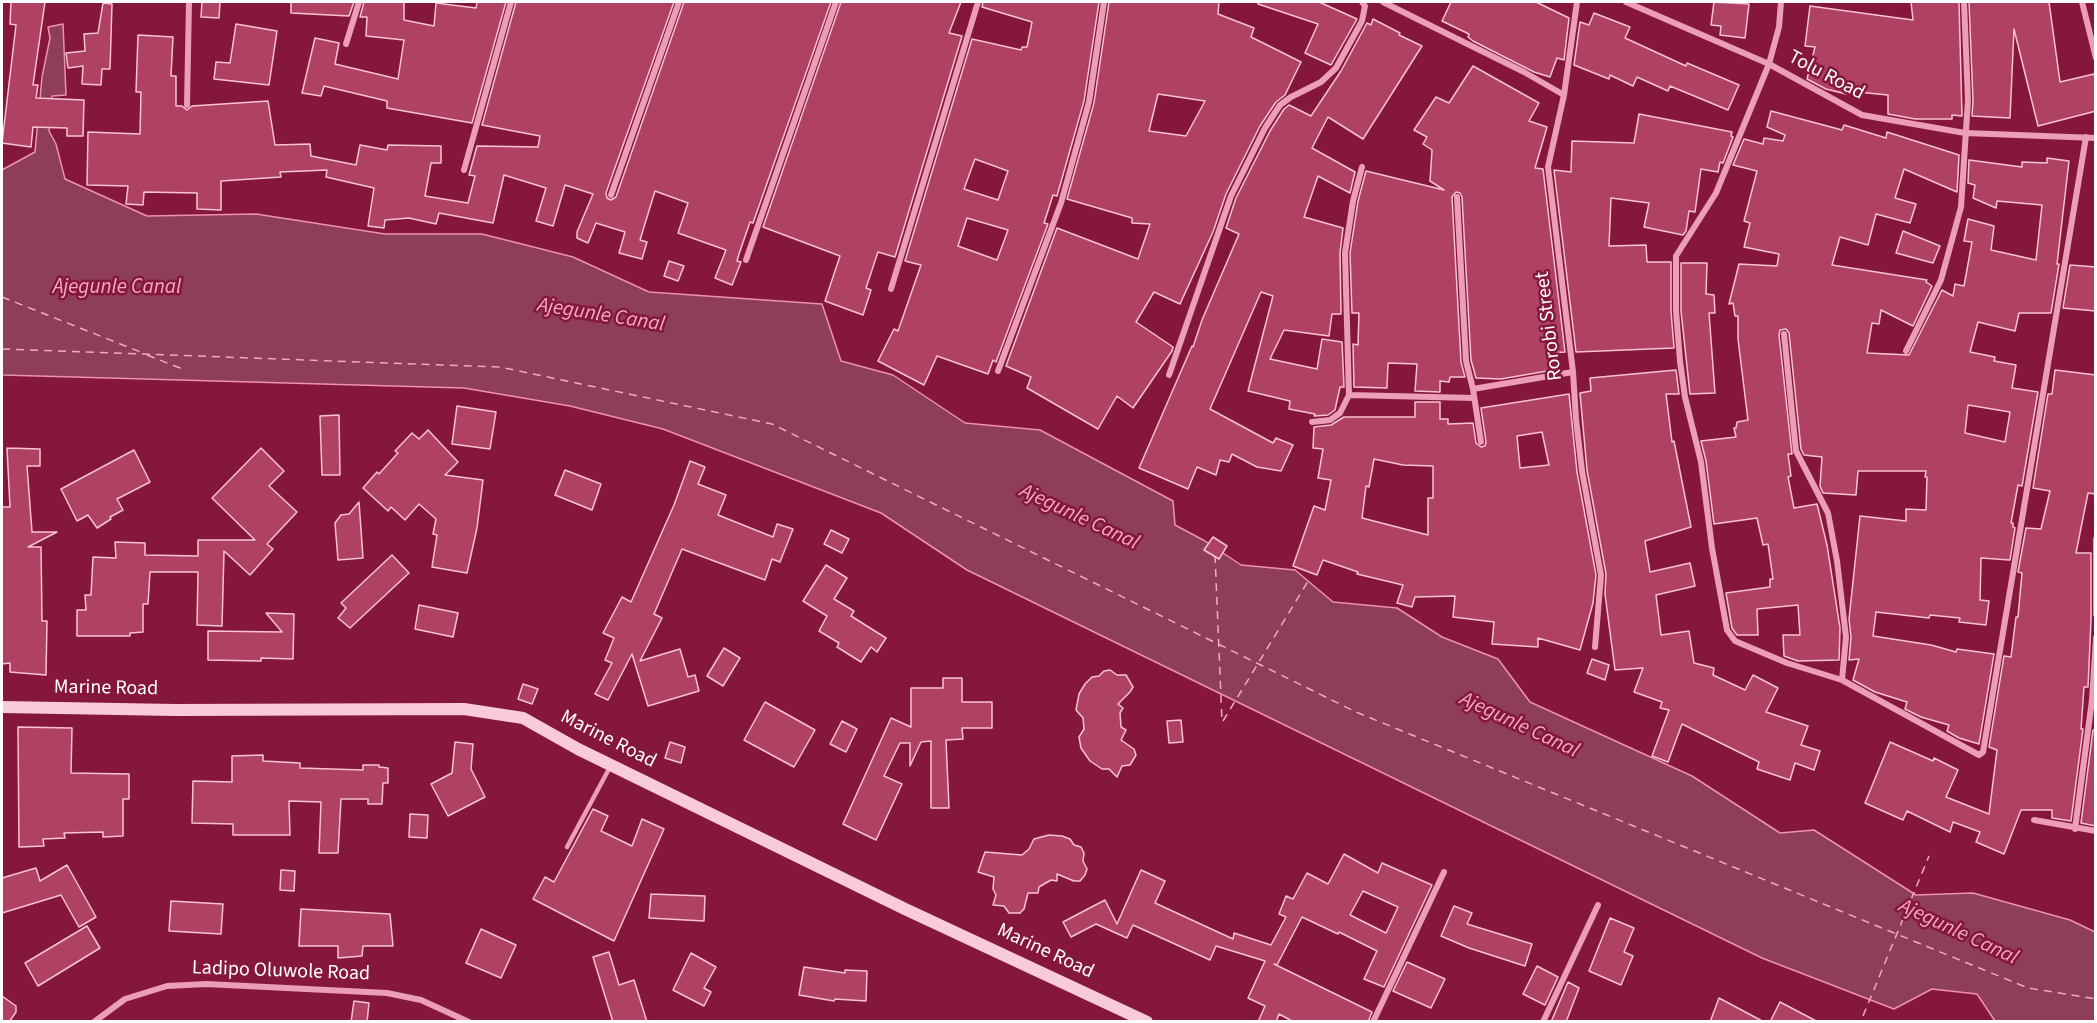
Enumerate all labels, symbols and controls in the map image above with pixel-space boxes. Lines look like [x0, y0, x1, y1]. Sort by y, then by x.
street label: Tolu Road [1784, 46, 1868, 106]
street label: Rorobi Street [1531, 270, 1569, 382]
water label: Ajegunle Canal [53, 275, 181, 301]
water label: Ajegunle Canal [536, 294, 666, 338]
water label: Ajegunle Canal [1015, 479, 1143, 557]
street label: Marine Road [54, 676, 158, 702]
water label: Ajegunle Canal [1455, 687, 1583, 765]
street label: Marine Road [556, 706, 660, 774]
water label: Ajegunle Canal [1894, 894, 2022, 972]
street label: Marine Road [993, 919, 1097, 985]
street label: Ladipo Oluwole Road [192, 957, 370, 987]

